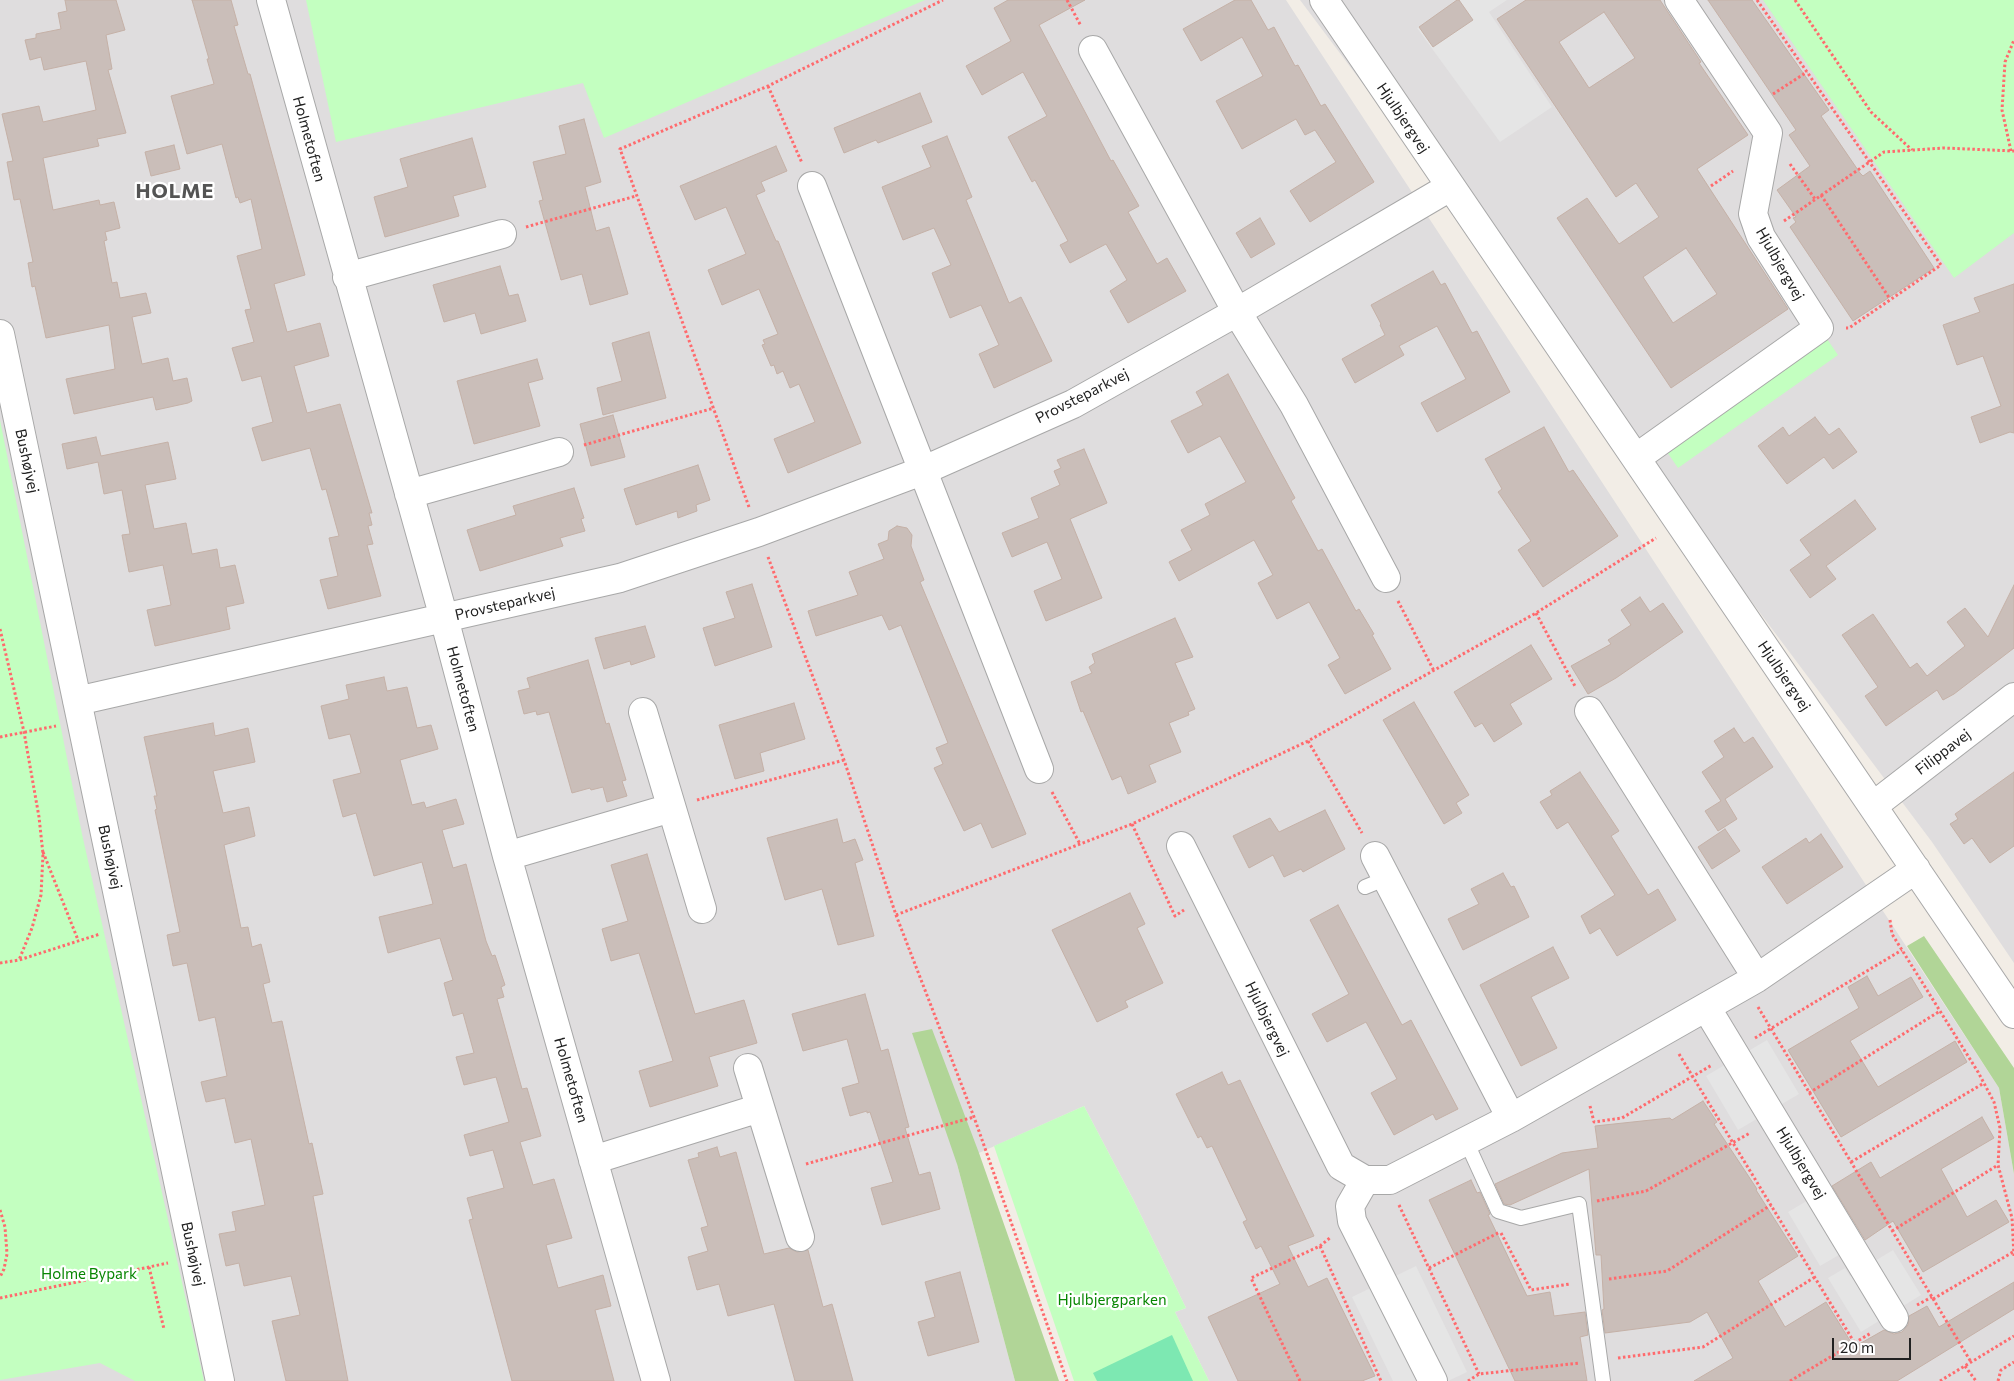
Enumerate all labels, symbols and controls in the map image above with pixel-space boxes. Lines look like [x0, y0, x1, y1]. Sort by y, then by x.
street label: Hjulbjergvej [1373, 79, 1433, 157]
street label: Holmetoften [289, 94, 329, 184]
district label: HOLME [135, 179, 215, 203]
street label: Hjulbjergvej [1752, 224, 1808, 304]
street label: Provsteparkvej [1032, 365, 1132, 427]
street label: Bushøjvej [11, 427, 43, 495]
street label: Provsteparkvej [453, 584, 557, 624]
street label: Hjulbjergvej [1754, 637, 1814, 715]
street label: Holmetoften [443, 644, 483, 734]
street label: Filippavej [1912, 725, 1974, 779]
street label: Bushøjvej [94, 823, 126, 891]
street label: Hjulbjergvej [1241, 979, 1293, 1059]
street label: Holmetoften [550, 1035, 592, 1125]
street label: Hjulbjergvej [1772, 1124, 1830, 1202]
street label: Bushøjvej [177, 1220, 209, 1288]
park label: Holme Bypark [41, 1265, 137, 1283]
park label: Hjulbjergparken [1058, 1291, 1166, 1309]
scale bar [1834, 1328, 1913, 1360]
text: 20 m [1840, 1338, 1874, 1356]

